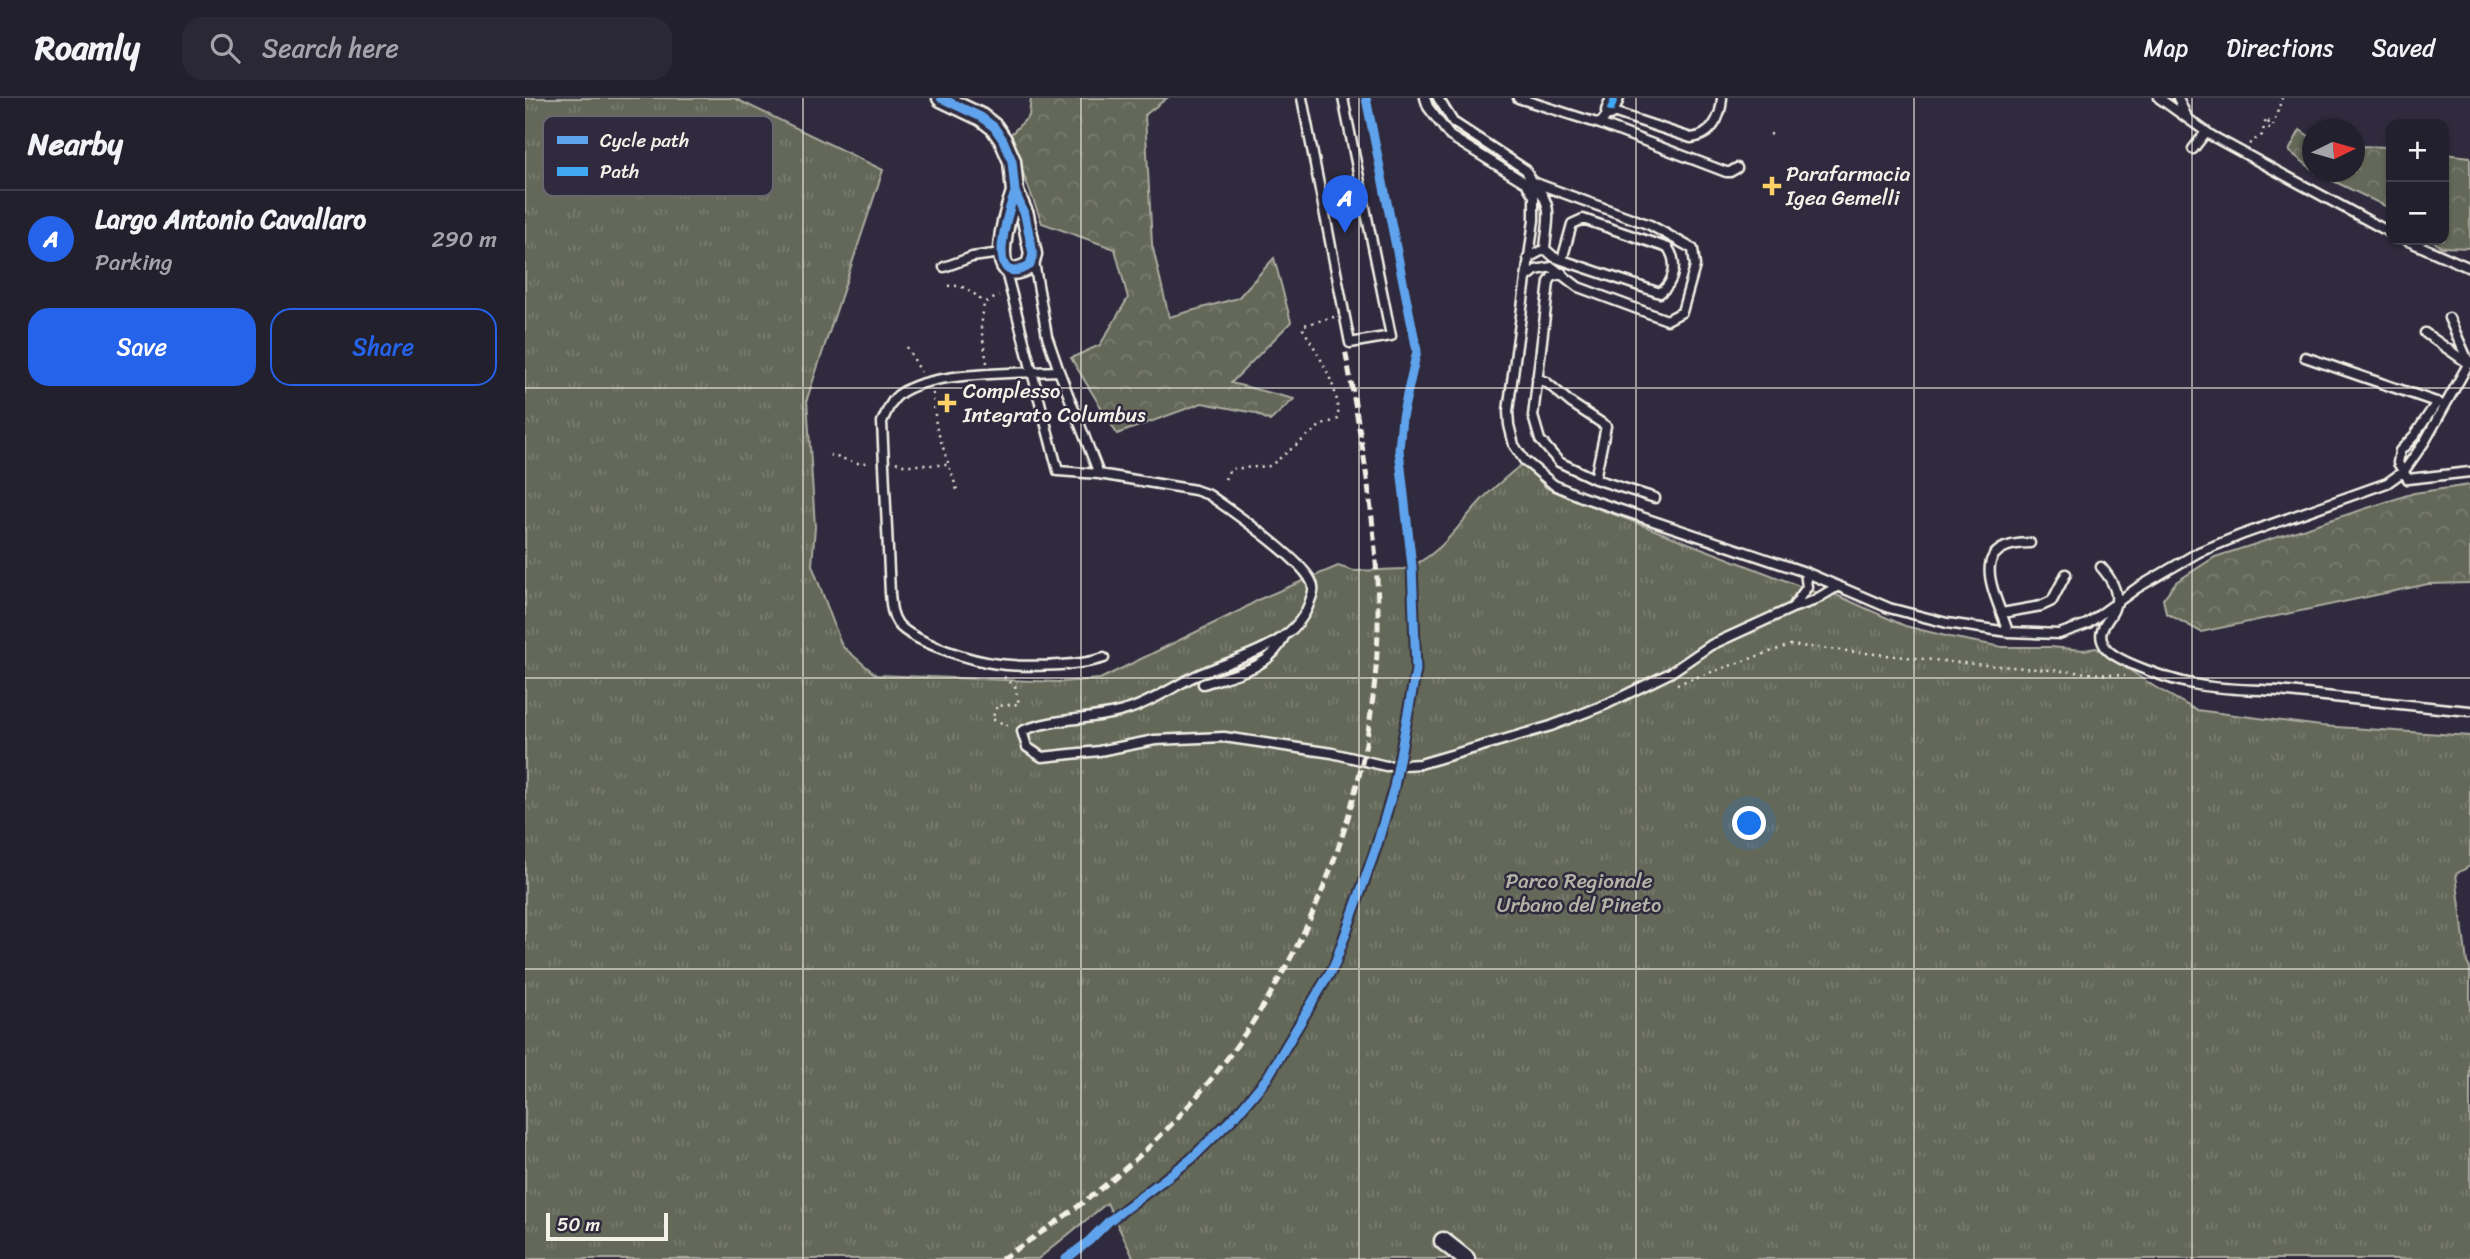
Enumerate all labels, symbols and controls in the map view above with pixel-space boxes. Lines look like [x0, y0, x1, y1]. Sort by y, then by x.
search box [182, 17, 672, 80]
text: Roamly [35, 19, 140, 77]
text: Search here [262, 25, 399, 71]
text: Map [2144, 27, 2188, 69]
text: Directions [2226, 27, 2334, 69]
text: Saved [2372, 27, 2435, 69]
icon: search [206, 29, 244, 67]
legend [543, 116, 773, 196]
text: Nearby [28, 117, 123, 171]
north arrow [2302, 119, 2365, 182]
map controls [2386, 119, 2449, 245]
button: + [2386, 119, 2449, 182]
text: Cycle path [600, 124, 689, 157]
text: Path [600, 155, 639, 188]
place label: Parafarmacia Igea Gemelli [1785, 155, 1911, 217]
pin: A [1322, 175, 1368, 233]
marker: Parafarmacia Igea Gemelli [1764, 178, 1780, 194]
button: − [2386, 182, 2449, 245]
text: Largo Antonio Cavallaro [95, 196, 366, 242]
text: A [43, 219, 59, 260]
text: 290 m [431, 219, 497, 260]
text: Parking [95, 242, 173, 283]
button: Save [28, 308, 256, 386]
button: Share [270, 308, 497, 386]
place label: Complesso Integrato Columbus [962, 372, 1146, 434]
marker: Complesso Integrato Columbus [937, 393, 957, 413]
your location [1732, 806, 1766, 840]
park label: Parco Regionale Urbano del Pineto [1497, 862, 1661, 924]
text: 50 m [557, 1208, 600, 1241]
scale bar [546, 1210, 669, 1242]

